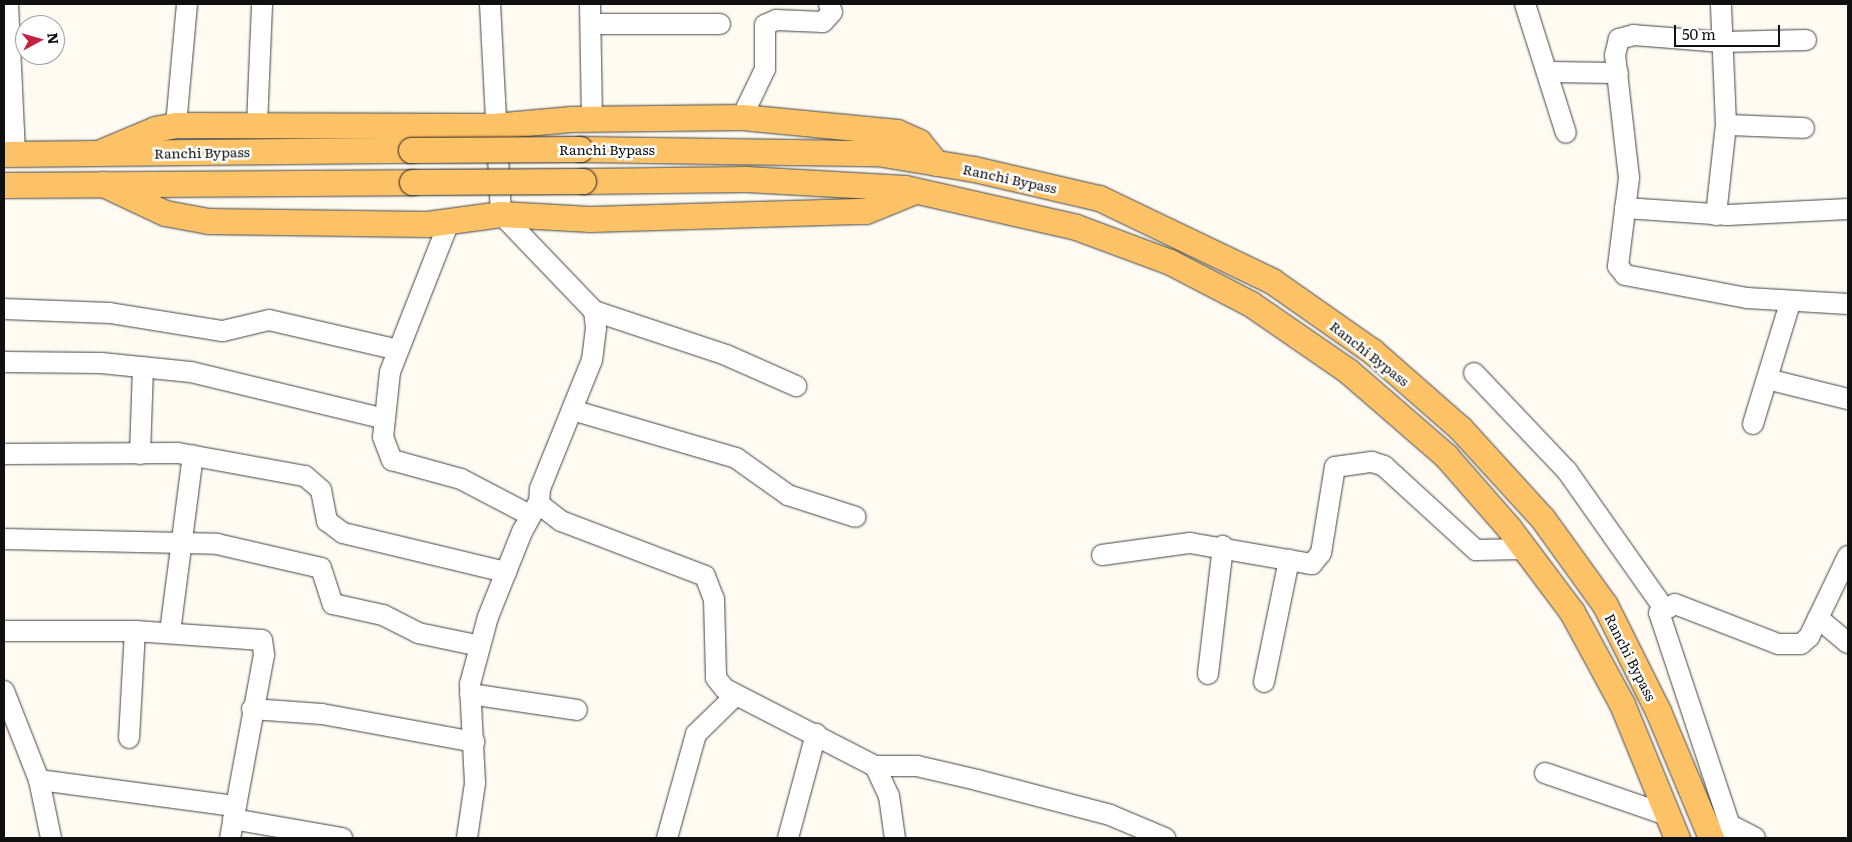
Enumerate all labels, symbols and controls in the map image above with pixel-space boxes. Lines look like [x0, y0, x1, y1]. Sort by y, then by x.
north arrow [15, 15, 65, 65]
scale bar [1677, 15, 1783, 47]
text: 50 m [1682, 22, 1716, 45]
text: N [43, 32, 64, 45]
street label: Ranchi Bypass [559, 141, 655, 157]
street label: Ranchi Bypass [154, 143, 250, 161]
street label: Ranchi Bypass [961, 160, 1059, 196]
street label: Ranchi Bypass [1327, 317, 1413, 389]
street label: Ranchi Bypass [1602, 610, 1660, 704]

